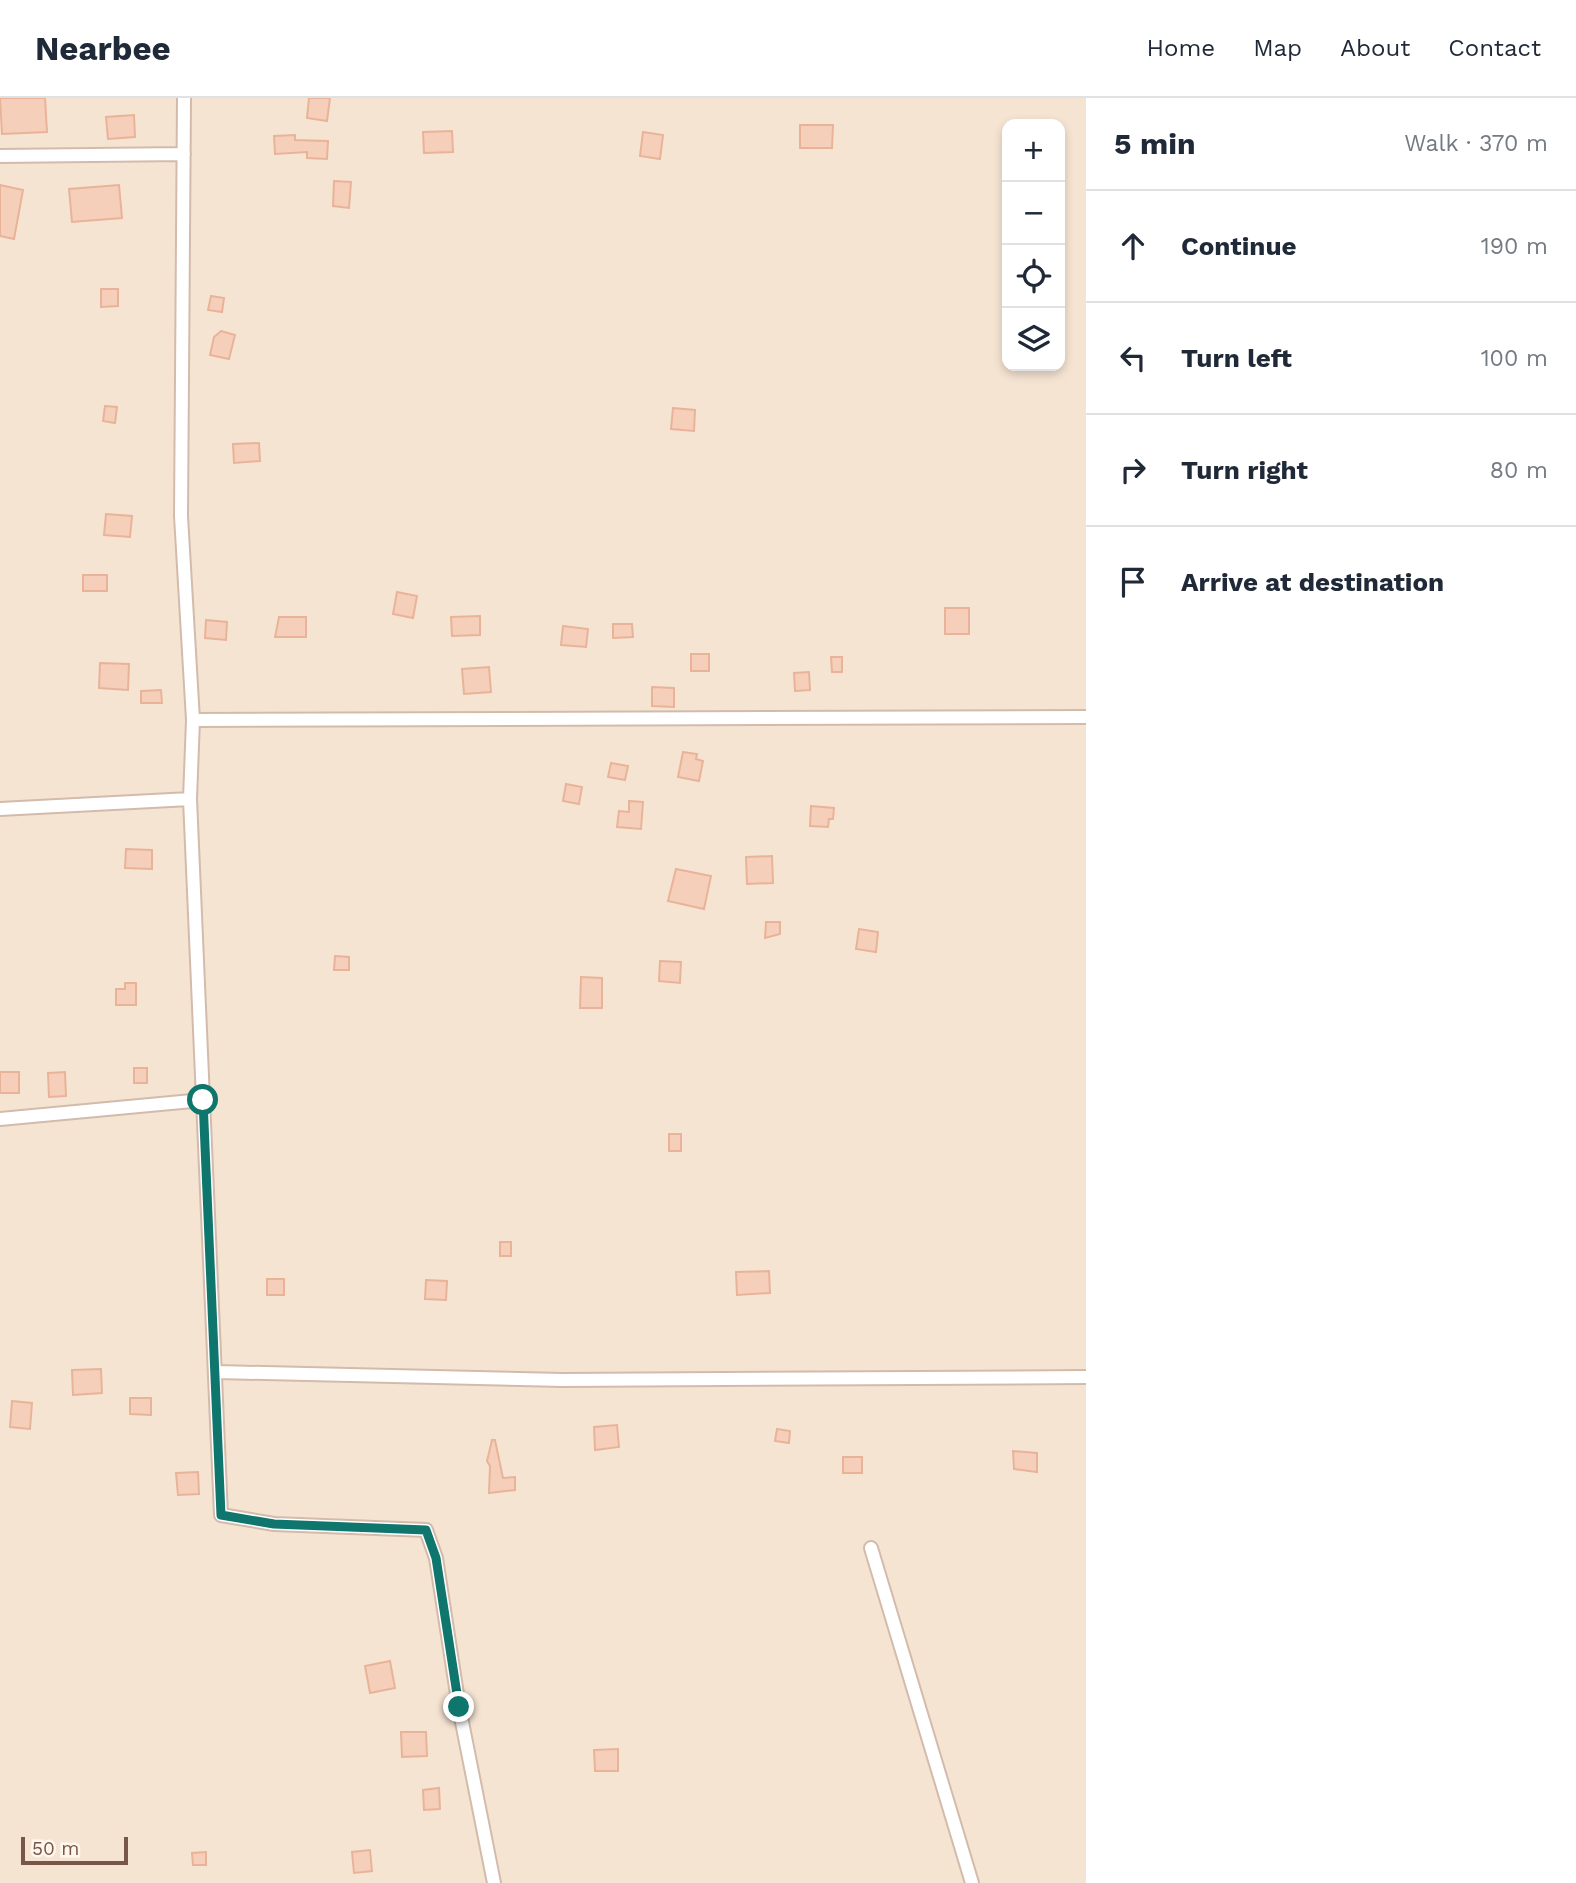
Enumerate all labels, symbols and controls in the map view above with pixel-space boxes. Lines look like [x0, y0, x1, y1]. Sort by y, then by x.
text: Nearbee [35, 29, 171, 68]
text: Home [1147, 34, 1215, 62]
text: Map [1253, 34, 1302, 62]
text: About [1340, 34, 1410, 62]
text: Contact [1448, 34, 1541, 62]
map controls [1002, 119, 1065, 371]
button: + [1002, 119, 1065, 182]
text: 5 min [1114, 126, 1196, 161]
text: Walk · 370 m [1404, 130, 1548, 157]
button: − [1002, 182, 1065, 245]
icon: ahead [1114, 227, 1152, 265]
text: Continue [1181, 231, 1297, 261]
text: 190 m [1481, 233, 1548, 260]
button: locate [1002, 245, 1065, 308]
button: layers [1002, 308, 1065, 371]
icon: left [1114, 339, 1152, 377]
text: Turn left [1181, 343, 1292, 373]
text: 100 m [1481, 345, 1548, 372]
icon: right [1114, 451, 1152, 489]
text: Turn right [1181, 455, 1308, 485]
text: 80 m [1490, 457, 1548, 484]
icon: arrive [1114, 563, 1152, 601]
text: Arrive at destination [1181, 567, 1444, 597]
route start [187, 1084, 218, 1115]
route end [443, 1691, 474, 1722]
scale bar [21, 1834, 128, 1866]
text: 50 m [32, 1837, 79, 1860]

